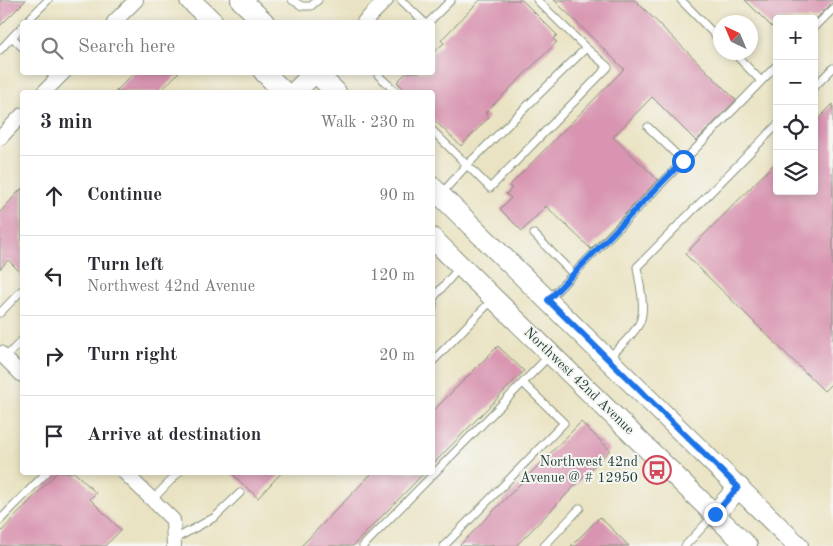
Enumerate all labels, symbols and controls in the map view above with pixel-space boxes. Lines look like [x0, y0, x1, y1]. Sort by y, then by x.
north arrow [713, 15, 758, 60]
map controls [773, 15, 818, 195]
button: + [773, 15, 818, 60]
search box [20, 20, 435, 75]
icon: search [38, 34, 66, 62]
text: Search here [78, 38, 175, 57]
button: − [773, 60, 818, 105]
button: locate [773, 105, 818, 150]
text: 3 min [40, 112, 93, 133]
text: Walk · 230 m [320, 115, 415, 131]
route start [672, 150, 695, 173]
button: layers [773, 150, 818, 195]
icon: ahead [40, 182, 68, 210]
text: Continue [87, 186, 162, 205]
text: 90 m [379, 188, 415, 204]
text: Turn left [87, 256, 164, 275]
icon: left [40, 262, 68, 290]
text: 120 m [370, 268, 415, 284]
text: Northwest 42nd Avenue [87, 279, 255, 295]
street label: Northwest 42nd Avenue [521, 325, 637, 437]
icon: right [40, 342, 68, 370]
text: Turn right [87, 346, 177, 365]
text: 20 m [379, 348, 415, 364]
icon: arrive [40, 422, 68, 450]
text: Arrive at destination [87, 426, 261, 445]
place label: Northwest 42nd Avenue @ # 12950 [520, 455, 638, 485]
bus stop icon: Northwest 42nd Avenue @ # 12950 [642, 455, 672, 485]
route end [704, 503, 727, 526]

